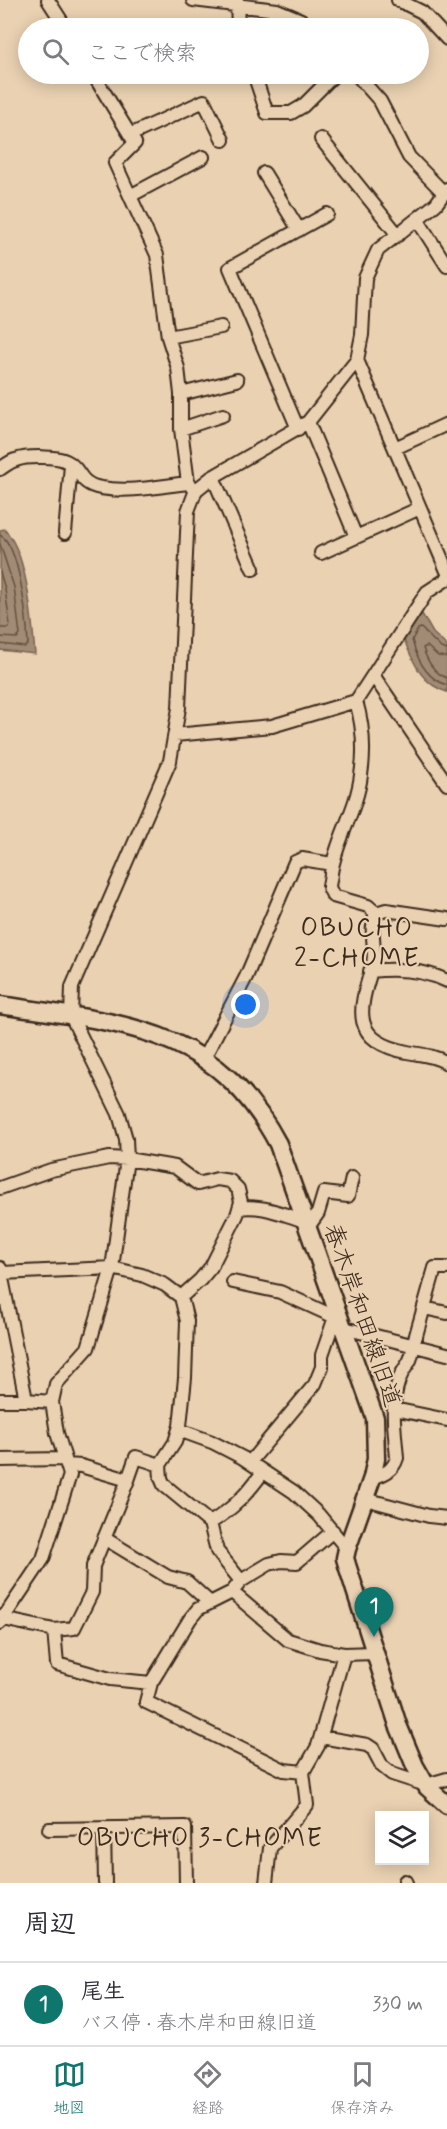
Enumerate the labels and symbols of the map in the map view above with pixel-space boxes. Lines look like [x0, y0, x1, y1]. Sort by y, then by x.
district label: OBUCHO 2-CHOME [294, 912, 420, 976]
your location [231, 990, 260, 1019]
street label: 春木岸和田線旧道 [316, 1220, 407, 1411]
pin: 1 [354, 1588, 394, 1637]
district label: OBUCHO 3-CHOME [77, 1822, 323, 1856]

